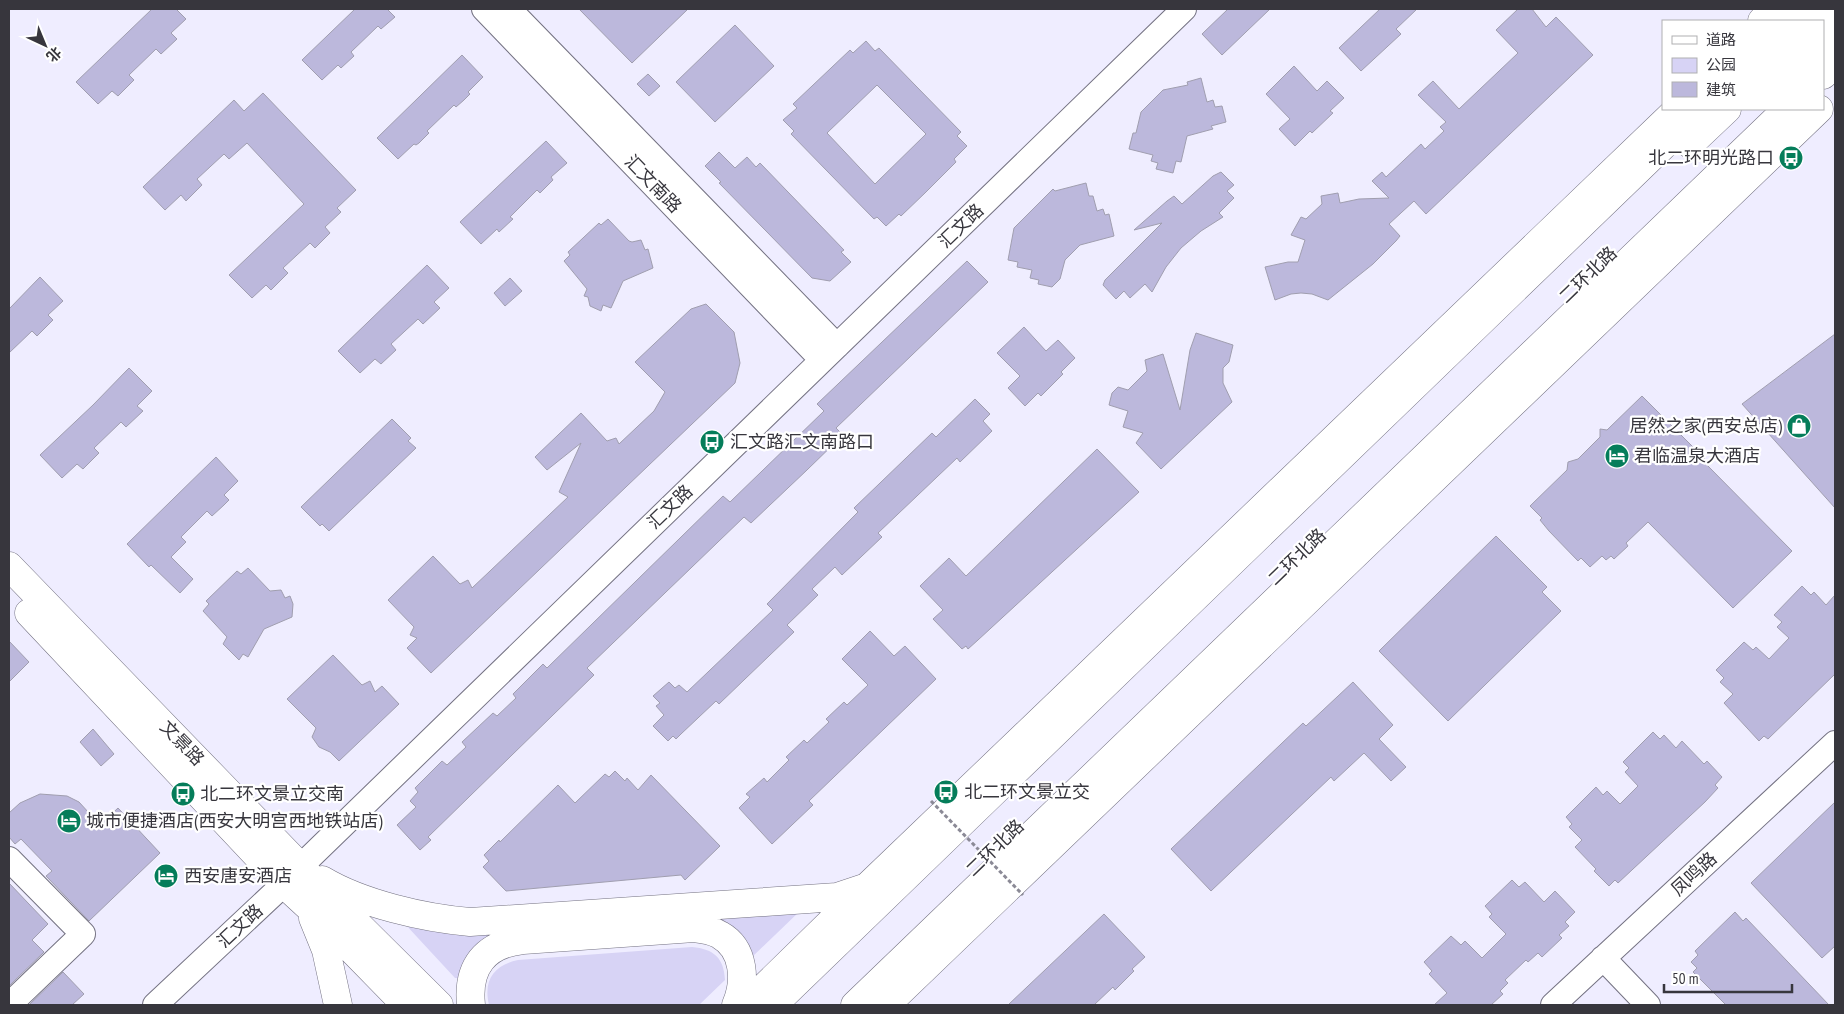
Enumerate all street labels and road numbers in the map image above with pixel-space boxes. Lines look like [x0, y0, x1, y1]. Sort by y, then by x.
street label: 汇文南路 [620, 150, 687, 218]
street label: 汇文路 [933, 199, 988, 253]
street label: 二环北路 [1554, 241, 1622, 308]
street label: 汇文路 [642, 480, 697, 534]
street label: 二环北路 [1263, 523, 1331, 590]
street label: 文景路 [155, 715, 209, 770]
street label: 二环北路 [961, 814, 1029, 881]
street label: 凤鸣路 [1666, 847, 1721, 900]
street label: 汇文路 [212, 899, 267, 952]

